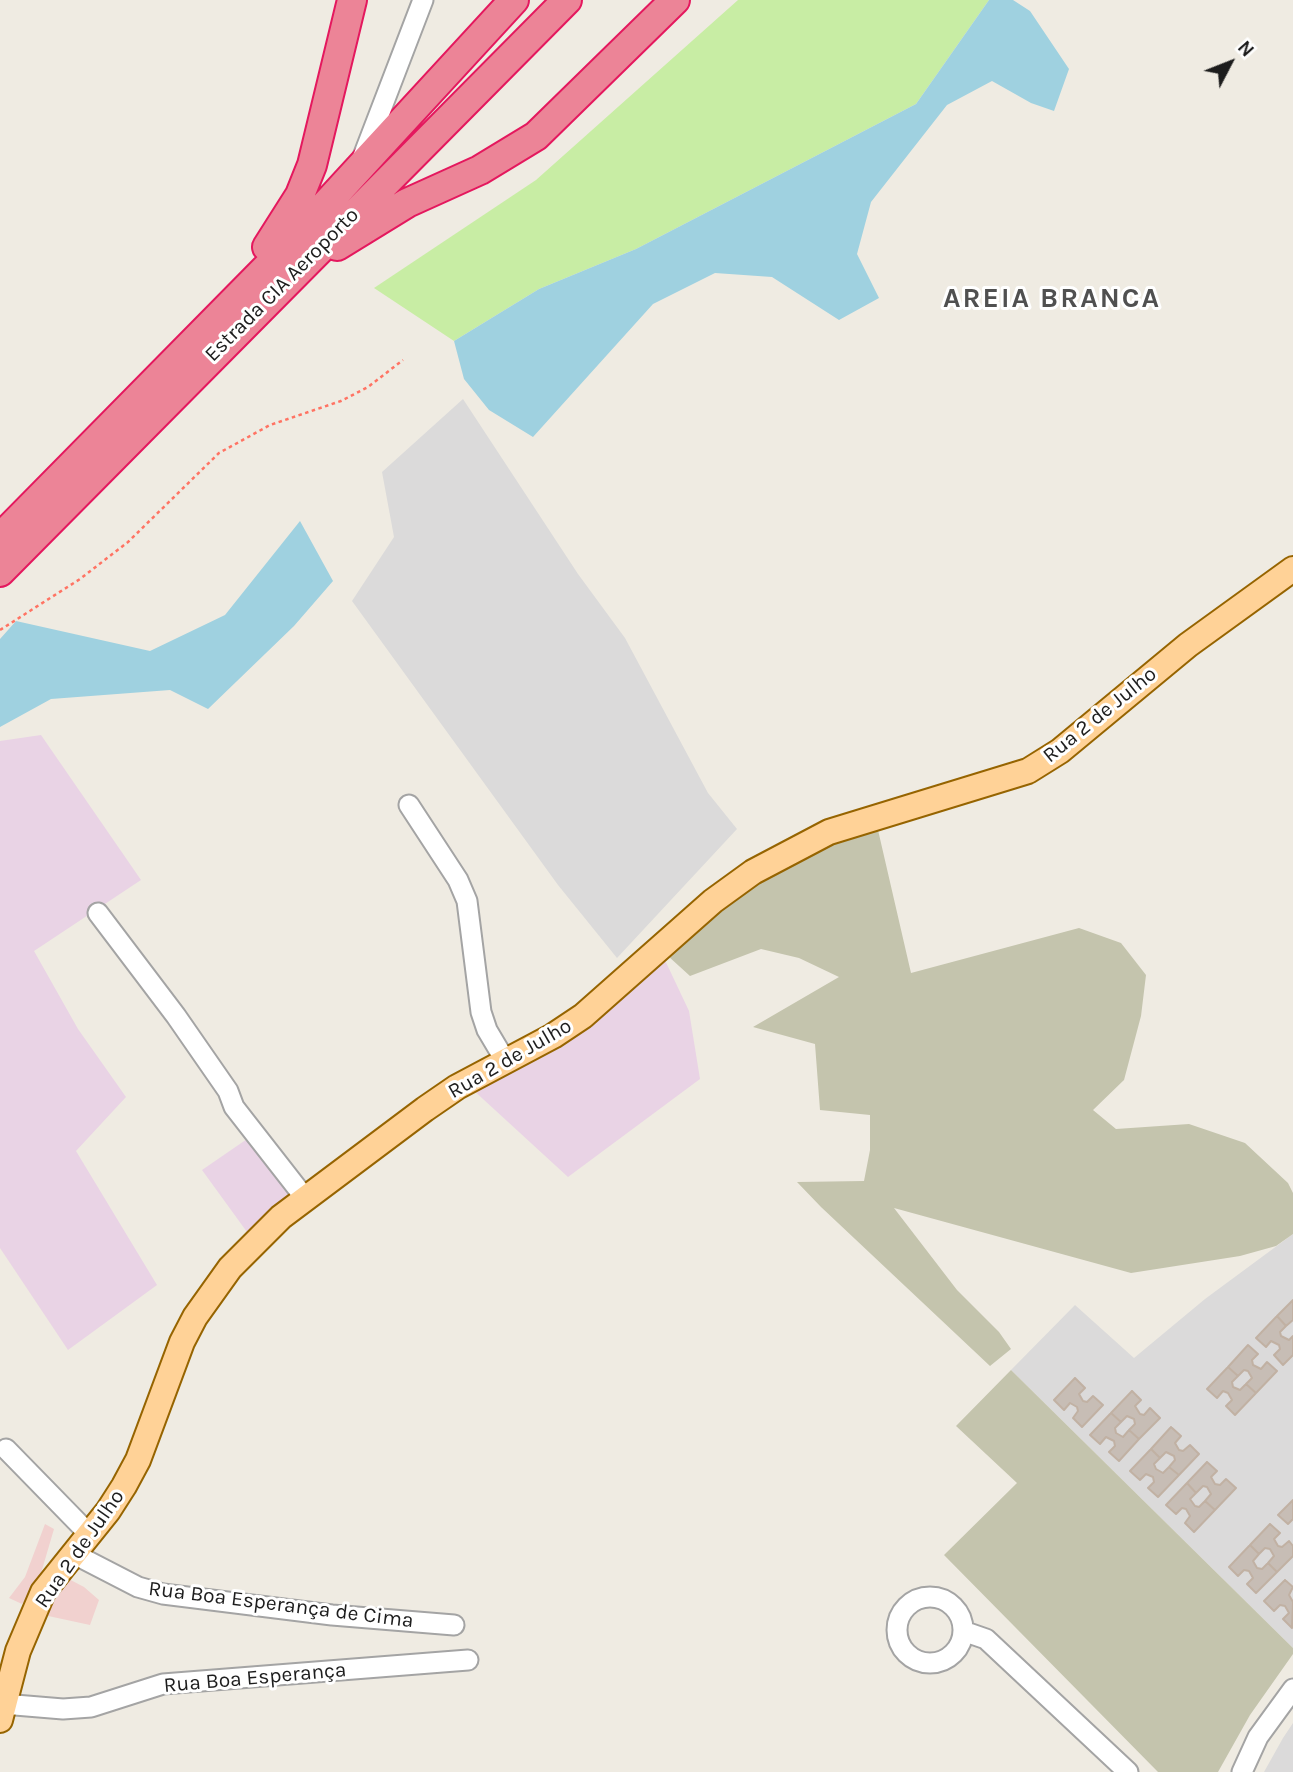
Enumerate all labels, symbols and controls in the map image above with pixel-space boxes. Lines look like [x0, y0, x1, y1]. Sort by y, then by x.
north arrow [1195, 28, 1265, 98]
text: N [1233, 37, 1258, 61]
street label: Estrada CIA Aeroporto [200, 203, 364, 367]
district label: AREIA BRANCA [944, 282, 1160, 316]
street label: Rua 2 de Julho [1038, 662, 1162, 768]
street label: Rua 2 de Julho [444, 1013, 576, 1105]
street label: Rua 2 de Julho [30, 1485, 130, 1613]
street label: Rua Boa Esperança de Cima [147, 1576, 415, 1634]
street label: Rua Boa Esperança [163, 1657, 347, 1699]

